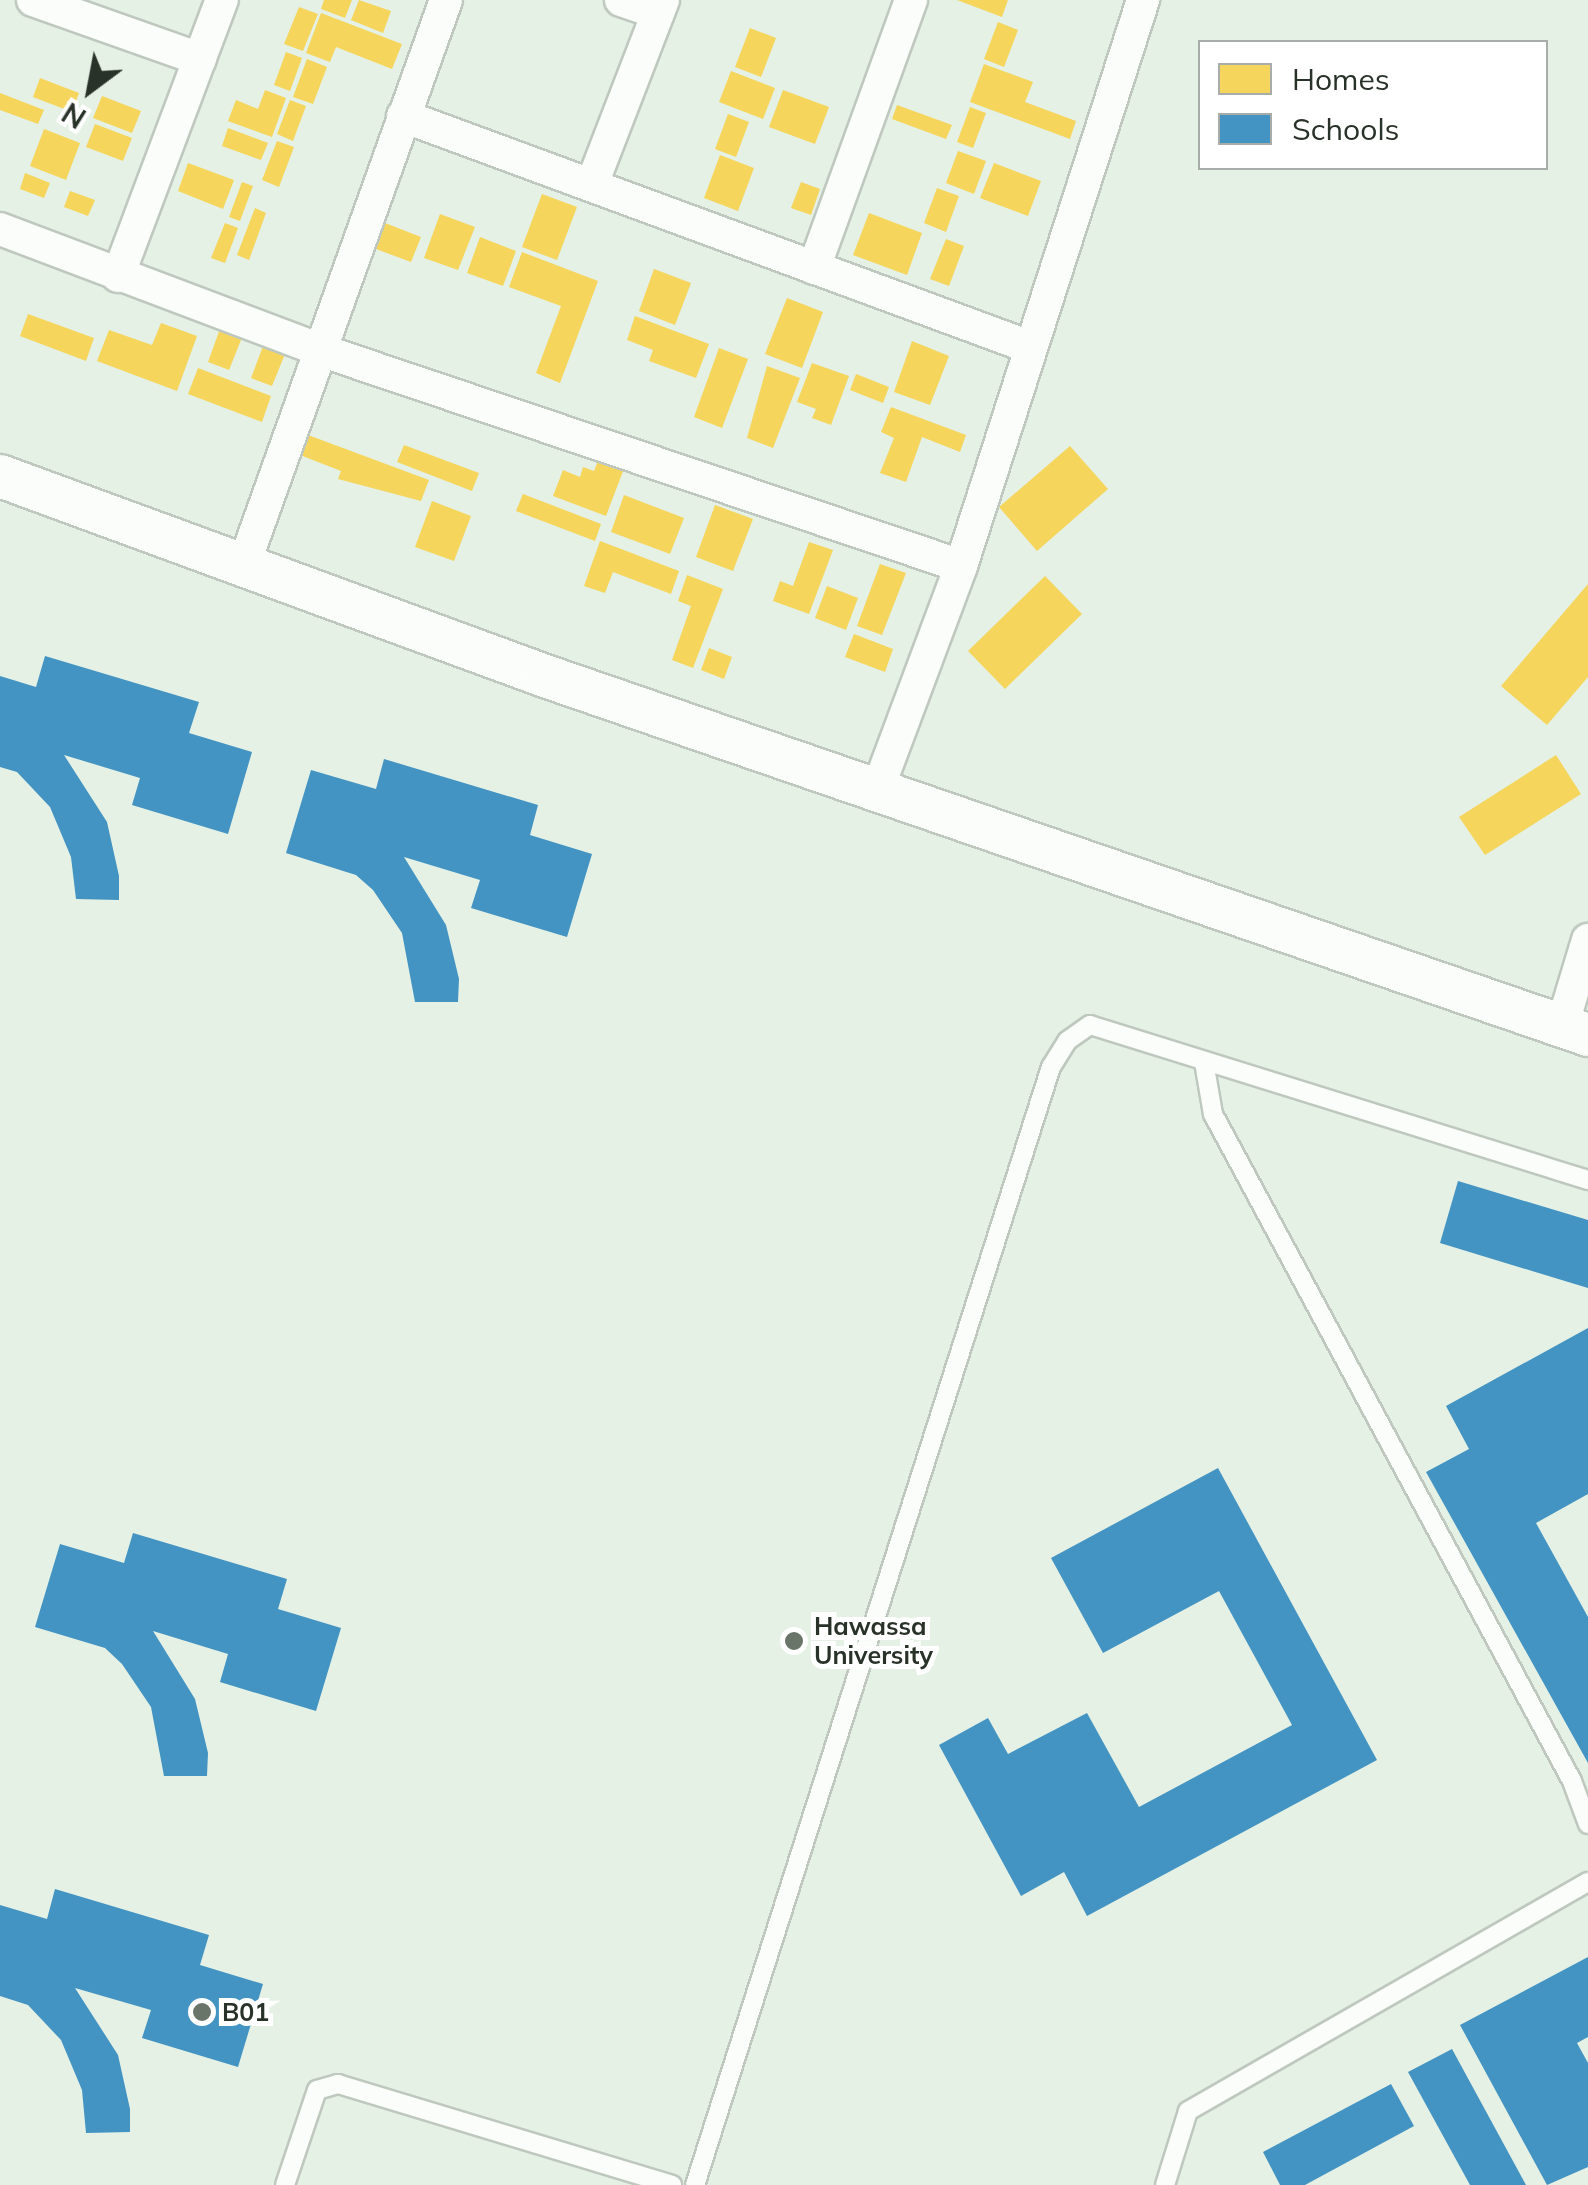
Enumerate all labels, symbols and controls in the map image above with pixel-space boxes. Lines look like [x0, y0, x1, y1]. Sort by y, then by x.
north arrow [40, 40, 140, 140]
legend [1198, 40, 1548, 170]
text: Homes [1292, 60, 1390, 98]
text: N [56, 95, 92, 136]
text: Schools [1292, 110, 1399, 148]
place label: Hawassa University [814, 1612, 933, 1671]
marker: Hawassa University [783, 1630, 805, 1652]
place label: B01 [222, 1997, 269, 2027]
marker: B01 [191, 2001, 213, 2023]

